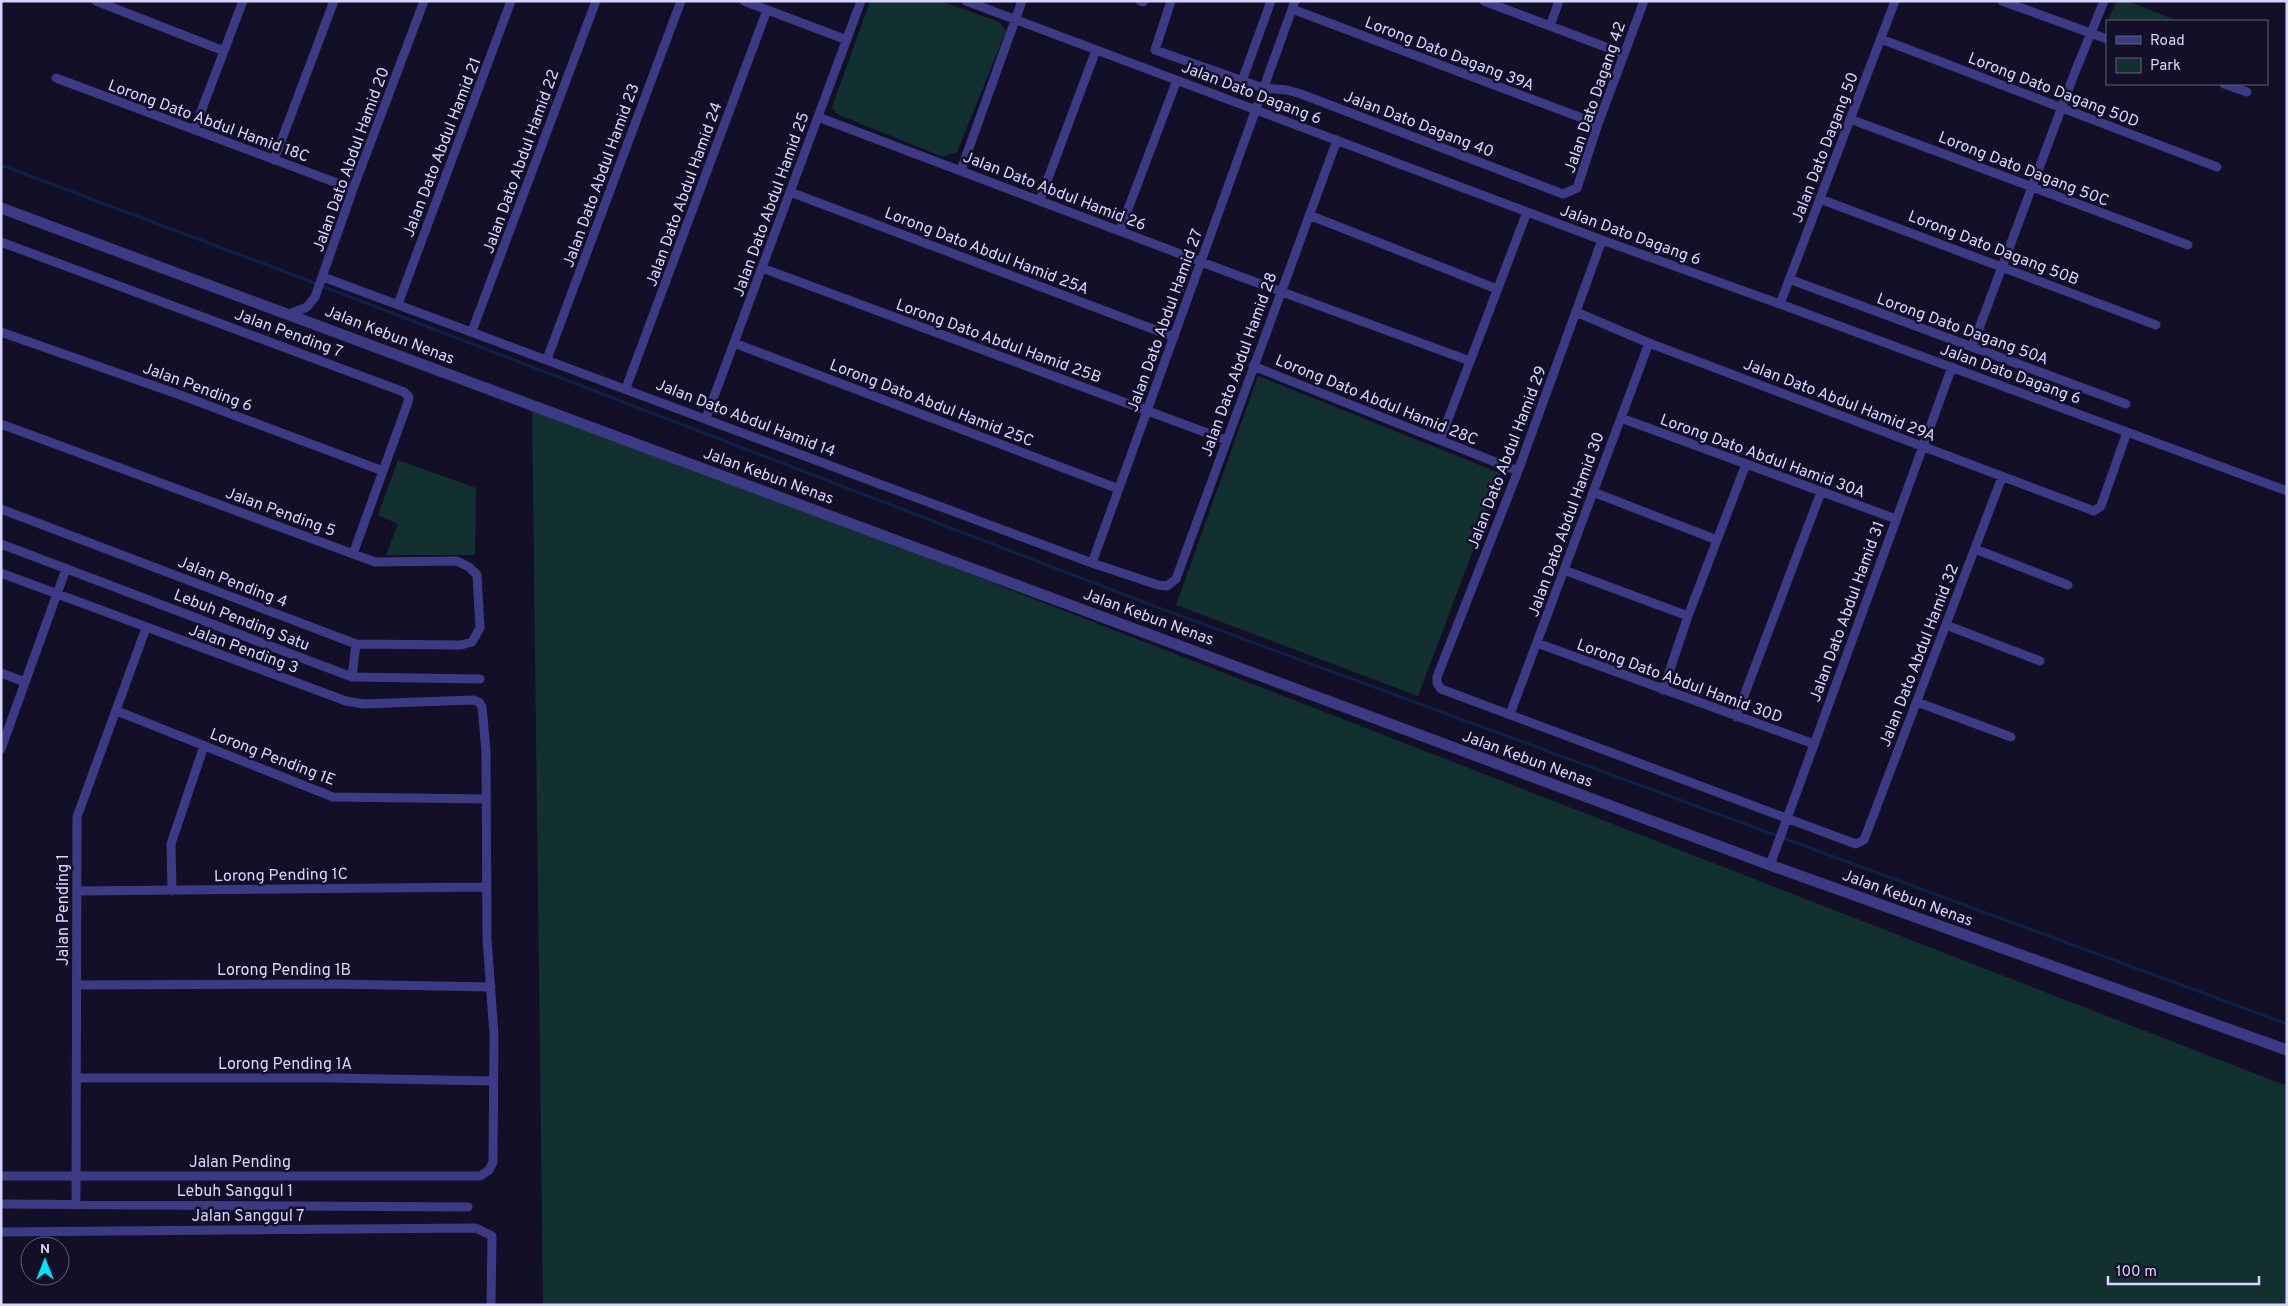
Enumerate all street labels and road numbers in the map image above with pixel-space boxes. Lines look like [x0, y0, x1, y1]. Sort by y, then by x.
street label: Lorong Dato Dagang 39A [1362, 13, 1537, 97]
street label: Jalan Dato Dagang 42 [1561, 19, 1631, 176]
street label: Lorong Dato Dagang 50D [1965, 49, 2142, 133]
street label: Jalan Dato Abdul Hamid 21 [399, 55, 486, 240]
street label: Jalan Dato Dagang 6 [1178, 58, 1324, 130]
street label: Jalan Dato Abdul Hamid 20 [309, 64, 395, 255]
street label: Jalan Dato Abdul Hamid 22 [479, 67, 565, 257]
street label: Jalan Dato Dagang 50 [1788, 70, 1864, 226]
street label: Lorong Dato Abdul Hamid 18C [105, 76, 312, 168]
street label: Jalan Dato Abdul Hamid 23 [559, 81, 645, 271]
street label: Jalan Dato Dagang 40 [1340, 87, 1496, 163]
street label: Jalan Dato Abdul Hamid 24 [642, 100, 728, 290]
street label: Jalan Dato Abdul Hamid 25 [729, 110, 815, 300]
street label: Lorong Dato Dagang 50C [1935, 128, 2112, 212]
street label: Jalan Dato Abdul Hamid 26 [960, 148, 1149, 236]
street label: Jalan Dato Dagang 6 [1557, 201, 1704, 271]
street label: Lorong Dato Abdul Hamid 25A [881, 204, 1091, 300]
street label: Lorong Dato Dagang 50B [1905, 207, 2082, 291]
street label: Jalan Dato Abdul Hamid 27 [1123, 226, 1208, 415]
street label: Jalan Dato Abdul Hamid 28 [1197, 270, 1283, 460]
street label: Lorong Dato Dagang 50A [1874, 289, 2051, 370]
street label: Lorong Dato Abdul Hamid 25B [893, 295, 1104, 388]
street label: Jalan Kebun Nenas [322, 302, 457, 370]
street label: Jalan Pending 7 [231, 305, 345, 363]
street label: Jalan Dato Dagang 6 [1937, 340, 2084, 410]
street label: Lorong Dato Abdul Hamid 28C [1272, 351, 1480, 451]
street label: Jalan Dato Abdul Hamid 29A [1740, 355, 1939, 447]
street label: Lorong Dato Abdul Hamid 25C [826, 356, 1036, 452]
street label: Jalan Pending 6 [140, 359, 255, 417]
street label: Jalan Dato Abdul Hamid 29 [1464, 363, 1552, 552]
street label: Jalan Dato Abdul Hamid 14 [653, 375, 838, 462]
street label: Lorong Dato Abdul Hamid 30A [1657, 410, 1868, 503]
street label: Jalan Dato Abdul Hamid 30 [1524, 430, 1610, 620]
street label: Jalan Kebun Nenas [700, 444, 836, 510]
street label: Jalan Pending 5 [222, 484, 338, 542]
street label: Jalan Dato Abdul Hamid 31 [1806, 519, 1890, 705]
street label: Jalan Pending 4 [175, 553, 290, 613]
street label: Jalan Dato Abdul Hamid 32 [1876, 561, 1964, 750]
street label: Jalan Kebun Nenas [1080, 585, 1216, 651]
street label: Lebuh Pending Satu [171, 586, 312, 656]
street label: Jalan Pending 3 [186, 621, 301, 679]
street label: Lorong Dato Abdul Hamid 30D [1574, 635, 1785, 728]
street label: Lorong Pending 1E [207, 725, 338, 791]
street label: Jalan Kebun Nenas [1459, 727, 1595, 793]
street label: Jalan Pending 1 [54, 854, 74, 966]
street label: Lorong Pending 1C [214, 865, 348, 887]
street label: Jalan Kebun Nenas [1839, 866, 1975, 932]
street label: Lorong Pending 1B [217, 961, 351, 981]
street label: Lorong Pending 1A [218, 1055, 352, 1075]
street label: Jalan Pending [189, 1153, 291, 1173]
street label: Lebuh Sanggul 1 [177, 1182, 293, 1202]
street label: Jalan Sanggul 7 [192, 1207, 304, 1227]

